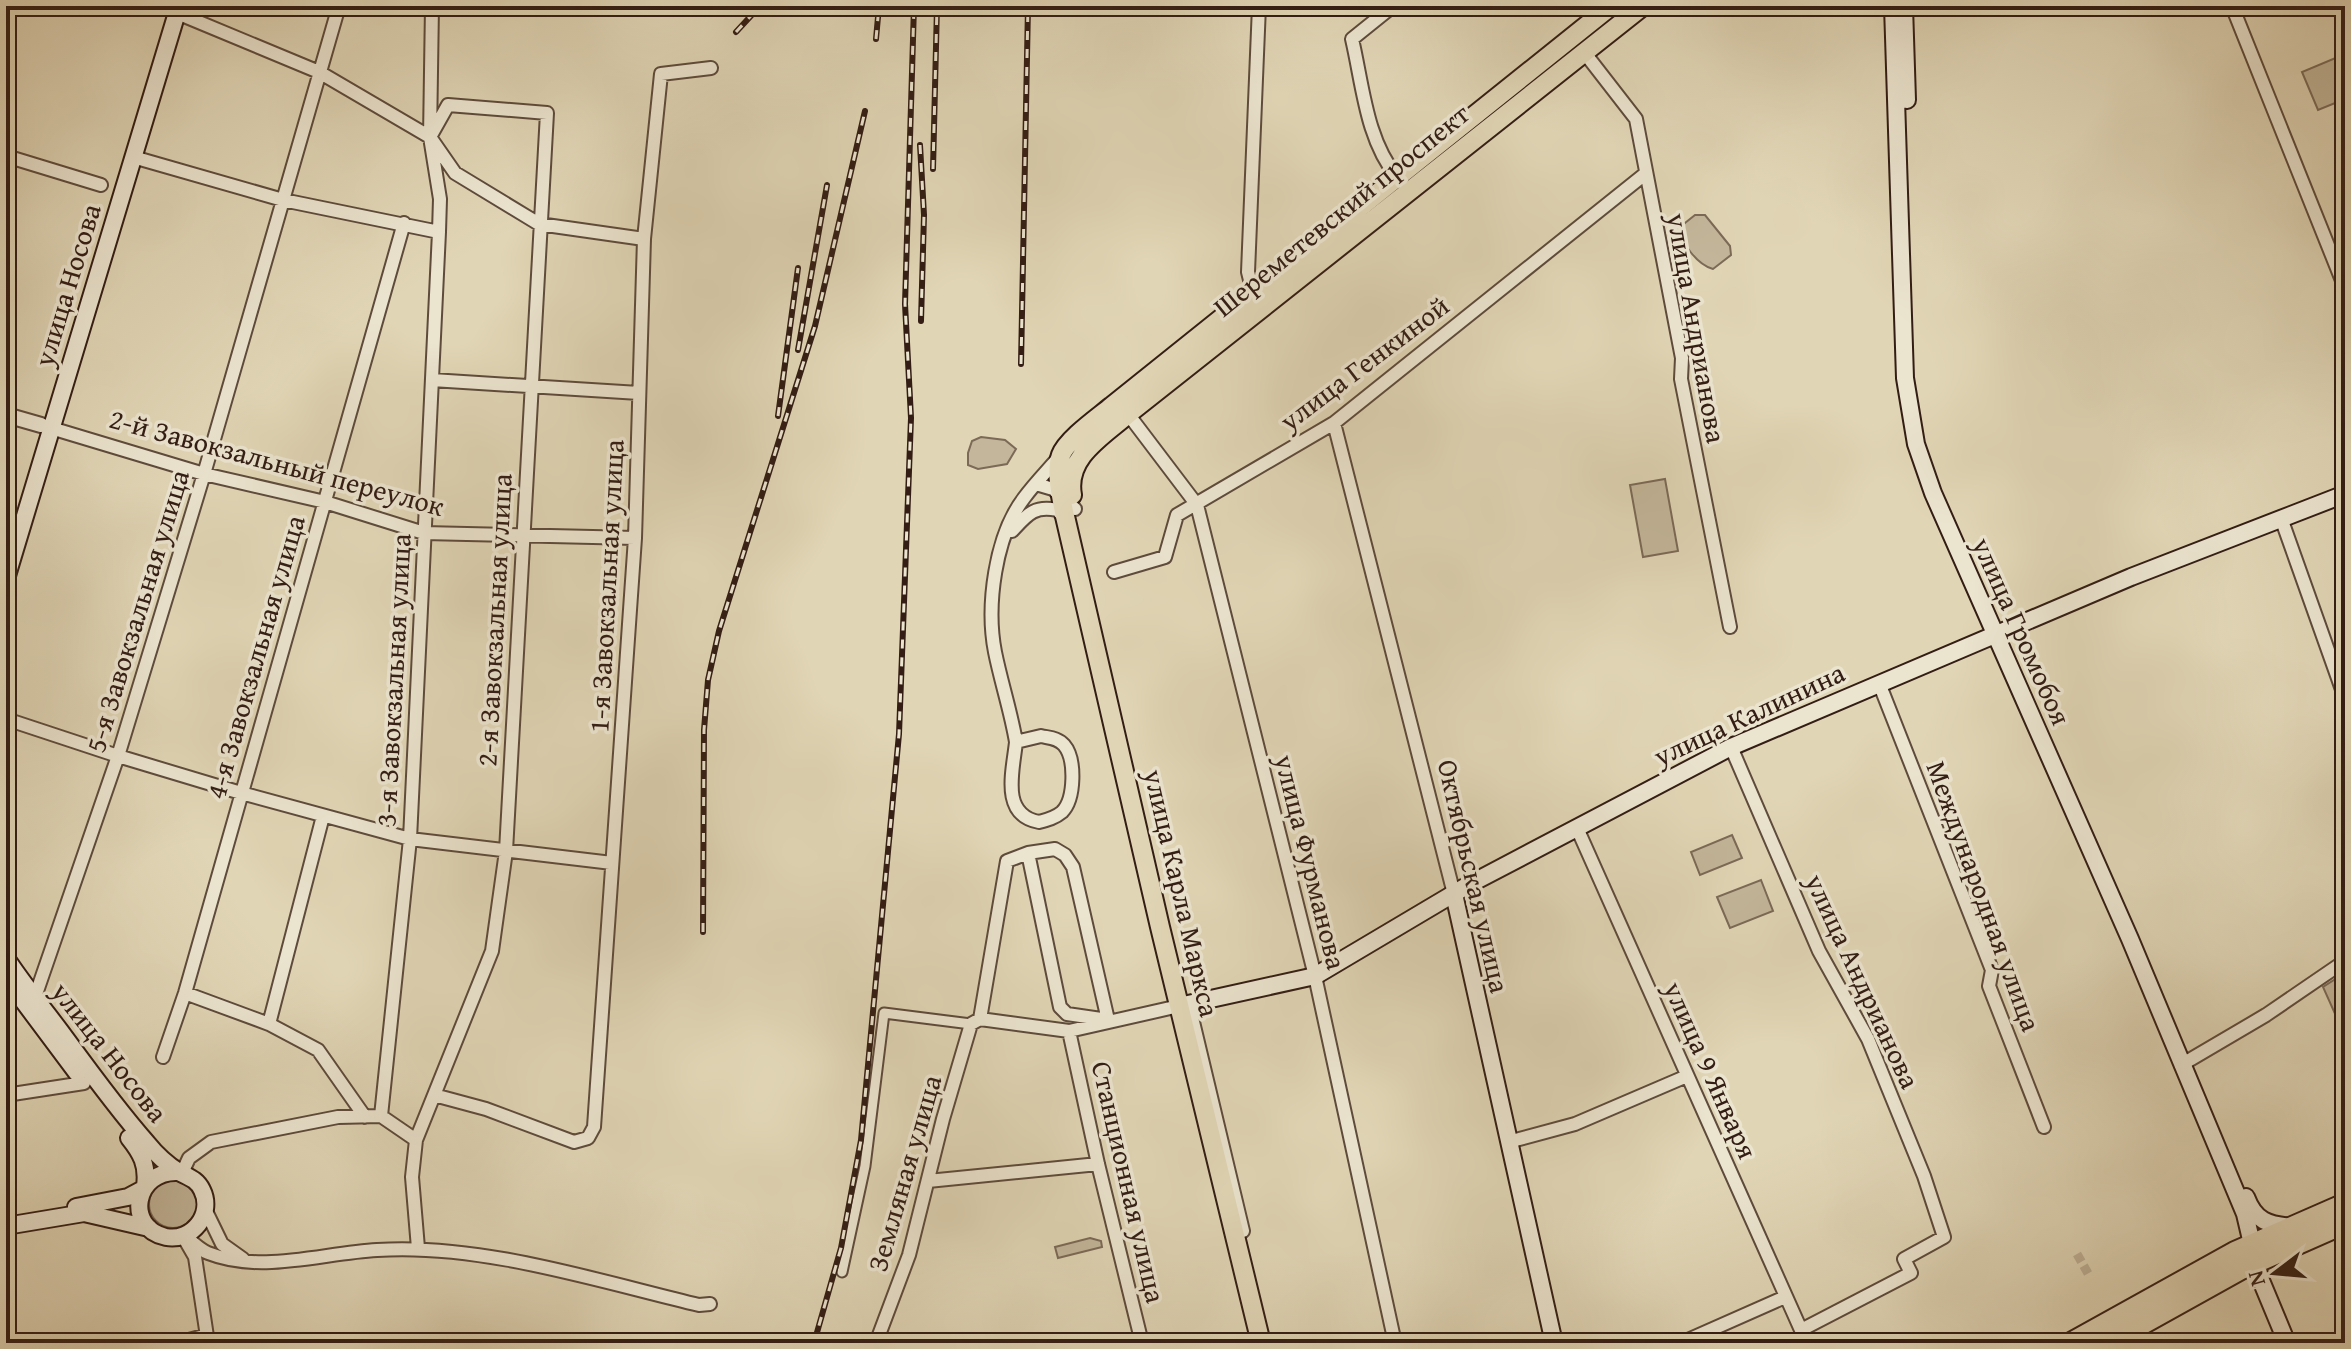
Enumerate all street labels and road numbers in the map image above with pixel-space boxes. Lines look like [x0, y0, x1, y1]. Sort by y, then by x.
street label: Шереметевский проспект [1204, 93, 1478, 326]
street label: улица Носова [22, 198, 111, 372]
street label: улица Андрианова [1657, 209, 1738, 447]
street label: улица Генкиной [1269, 285, 1457, 441]
street label: 2-й Завокзальный переулок [105, 397, 449, 526]
street label: 1-я Завокзальная улица [577, 438, 634, 734]
street label: 5-я Завокзальная улица [74, 464, 199, 757]
street label: 2-я Завокзальная улица [465, 472, 522, 768]
street label: 4-я Завокзальная улица [194, 510, 315, 804]
street label: улица Громобоя [1962, 529, 2082, 731]
street label: 3-я Завокзальная улица [364, 532, 421, 828]
street label: улица Калинина [1646, 651, 1852, 776]
street label: улица Фурманова [1265, 749, 1358, 974]
street label: Октябрьская улица [1428, 755, 1521, 997]
street label: Международная улица [1917, 755, 2053, 1037]
street label: улица Карла Маркса [1134, 764, 1231, 1021]
street label: улица Андрианова [1795, 866, 1932, 1096]
street label: улица Носова [42, 972, 179, 1131]
street label: улица 9 Января [1654, 974, 1769, 1165]
street label: Станционная улица [1082, 1057, 1177, 1307]
street label: Земляная улица [856, 1069, 951, 1276]

